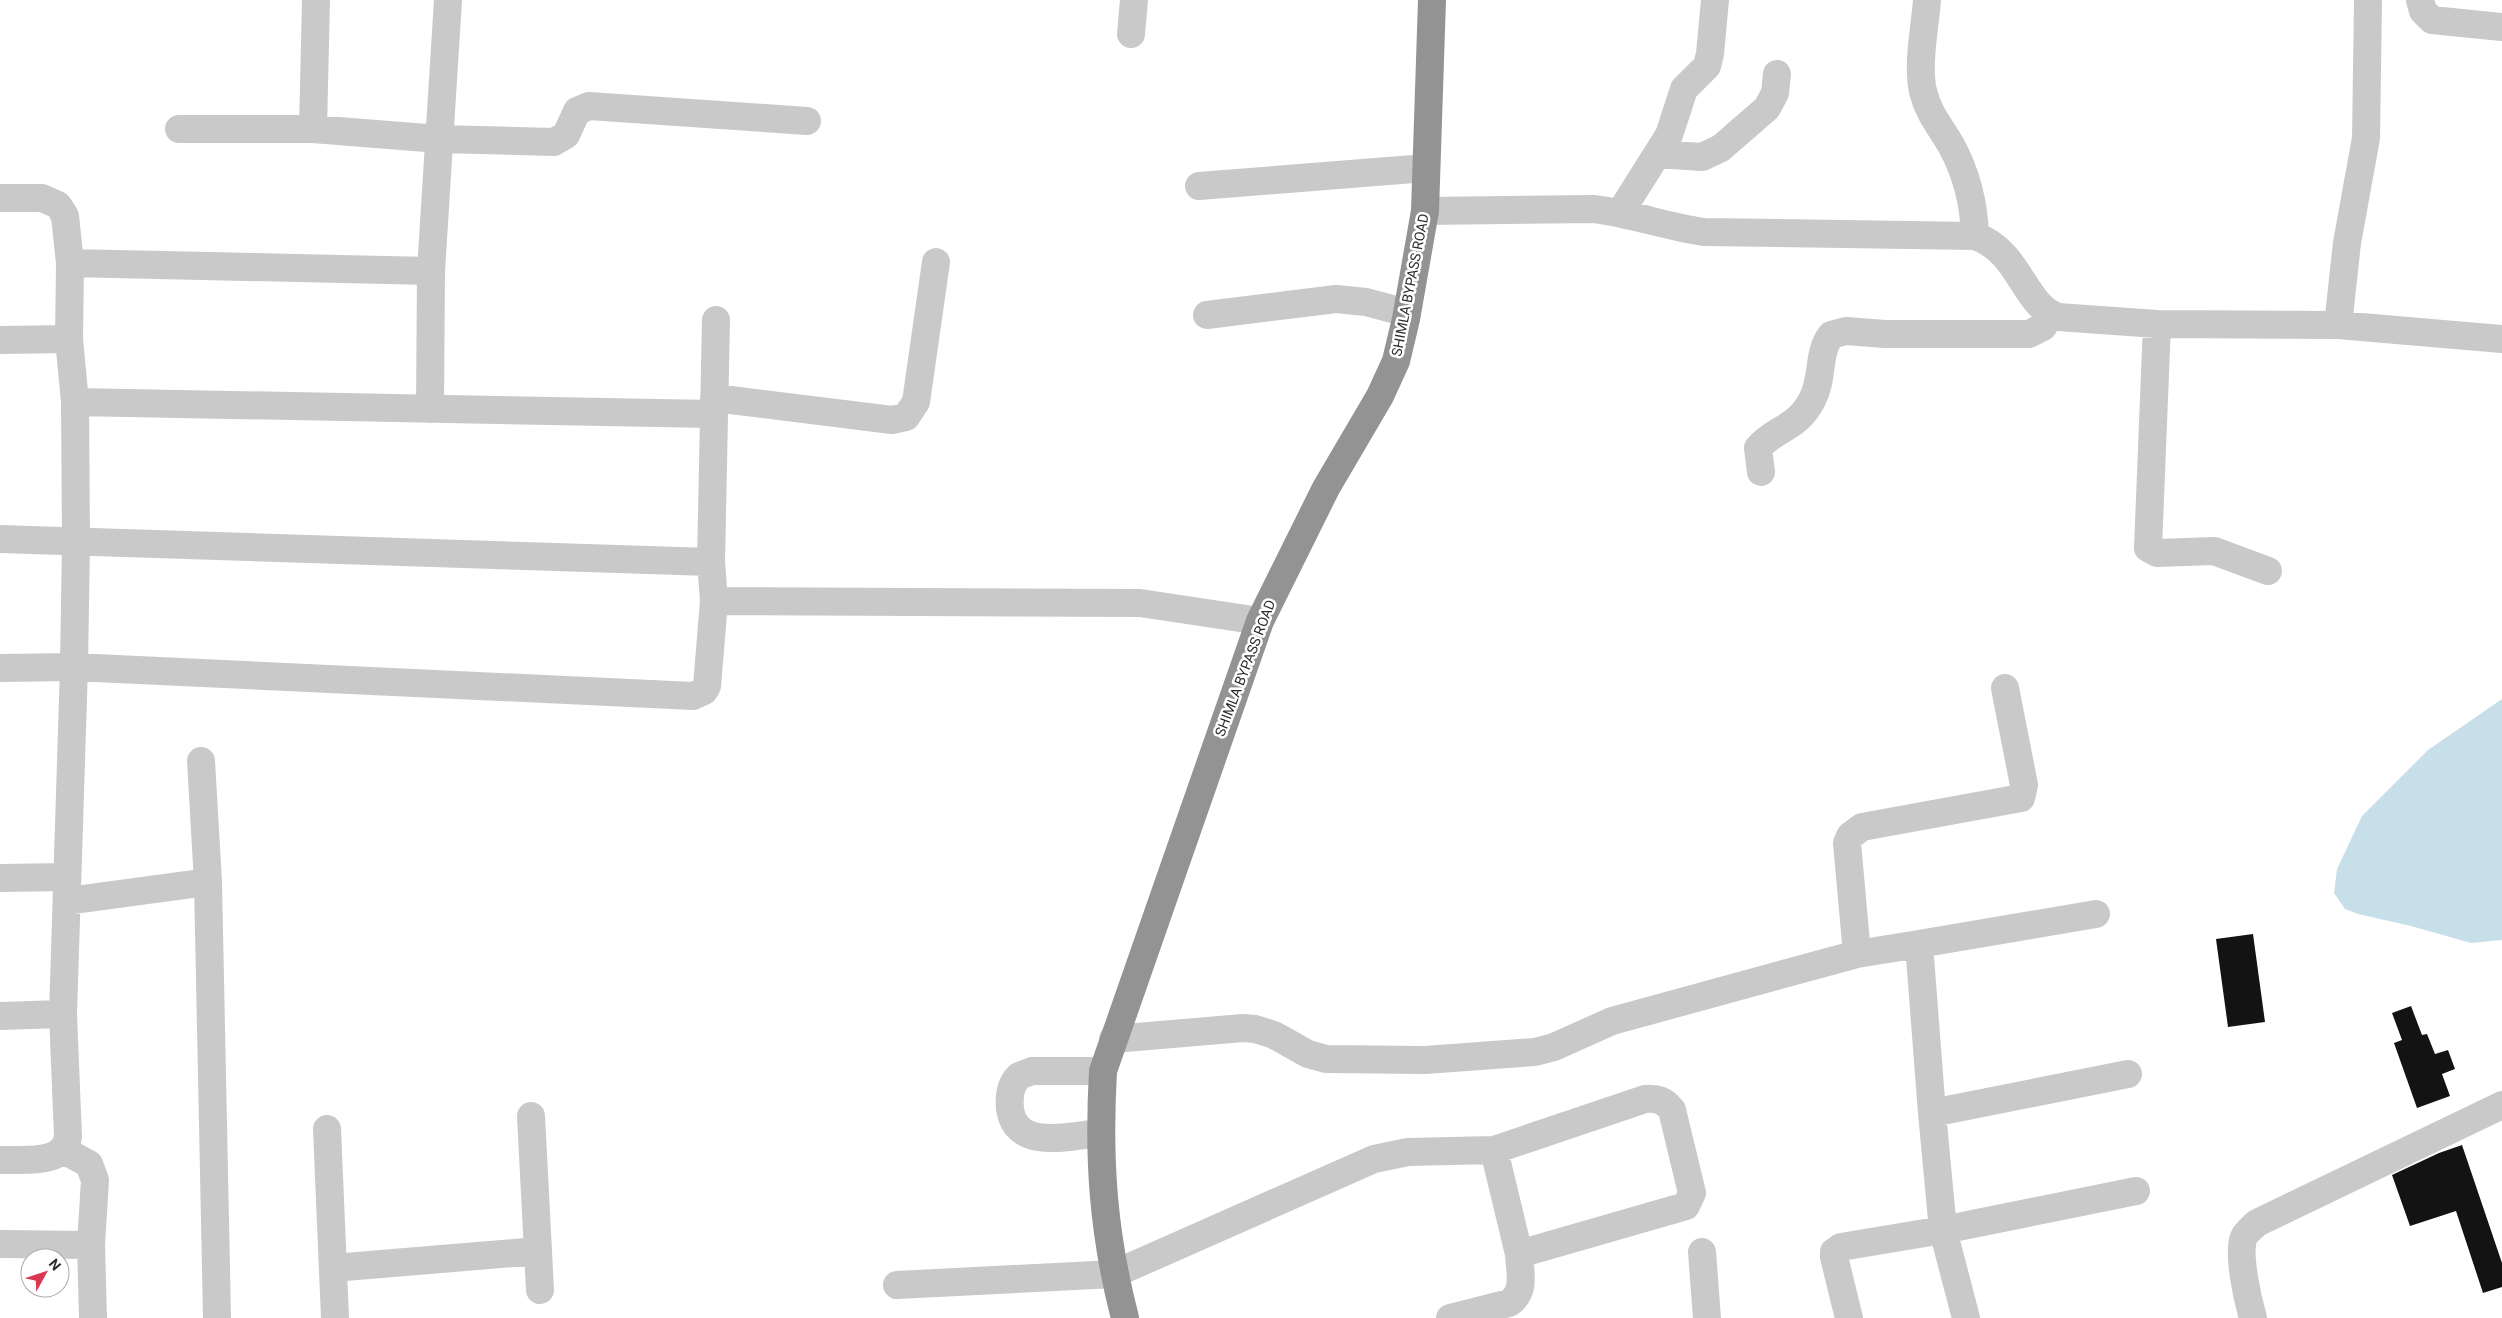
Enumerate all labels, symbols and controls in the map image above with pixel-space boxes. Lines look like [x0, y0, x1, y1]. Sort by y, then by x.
street label: SHIMLA BYPASS ROAD [1388, 212, 1432, 358]
street label: SHIMLA BYPASS ROAD [1212, 597, 1278, 739]
north arrow [20, 1248, 70, 1298]
text: N [46, 1256, 64, 1274]

